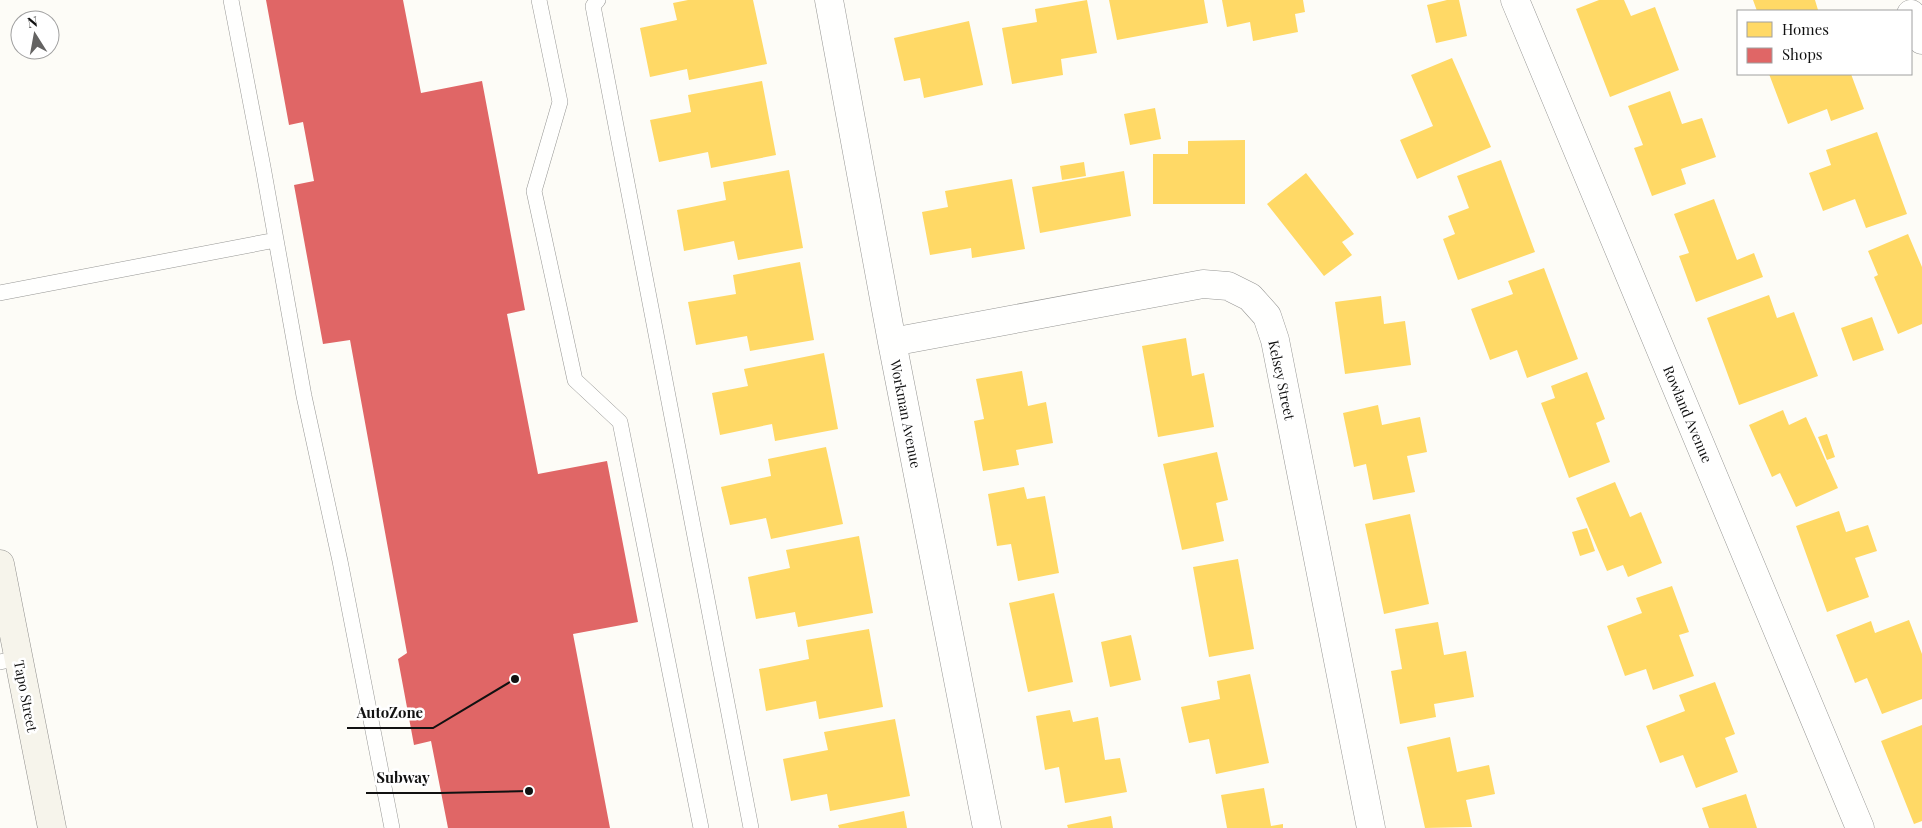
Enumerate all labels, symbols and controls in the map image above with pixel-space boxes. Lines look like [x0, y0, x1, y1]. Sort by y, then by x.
north arrow [10, 10, 60, 60]
legend [1737, 10, 1912, 75]
text: N [26, 11, 39, 32]
text: Homes [1782, 19, 1829, 39]
text: Shops [1782, 44, 1823, 64]
street label: Kelsey Street [1264, 338, 1300, 423]
street label: Workman Avenue [886, 357, 926, 470]
street label: Rowland Avenue [1659, 363, 1717, 465]
street label: Tapo Street [10, 659, 42, 734]
callout: AutoZone [347, 698, 433, 728]
text: AutoZone [356, 702, 424, 722]
callout: Subway [366, 763, 440, 793]
text: Subway [376, 767, 430, 787]

